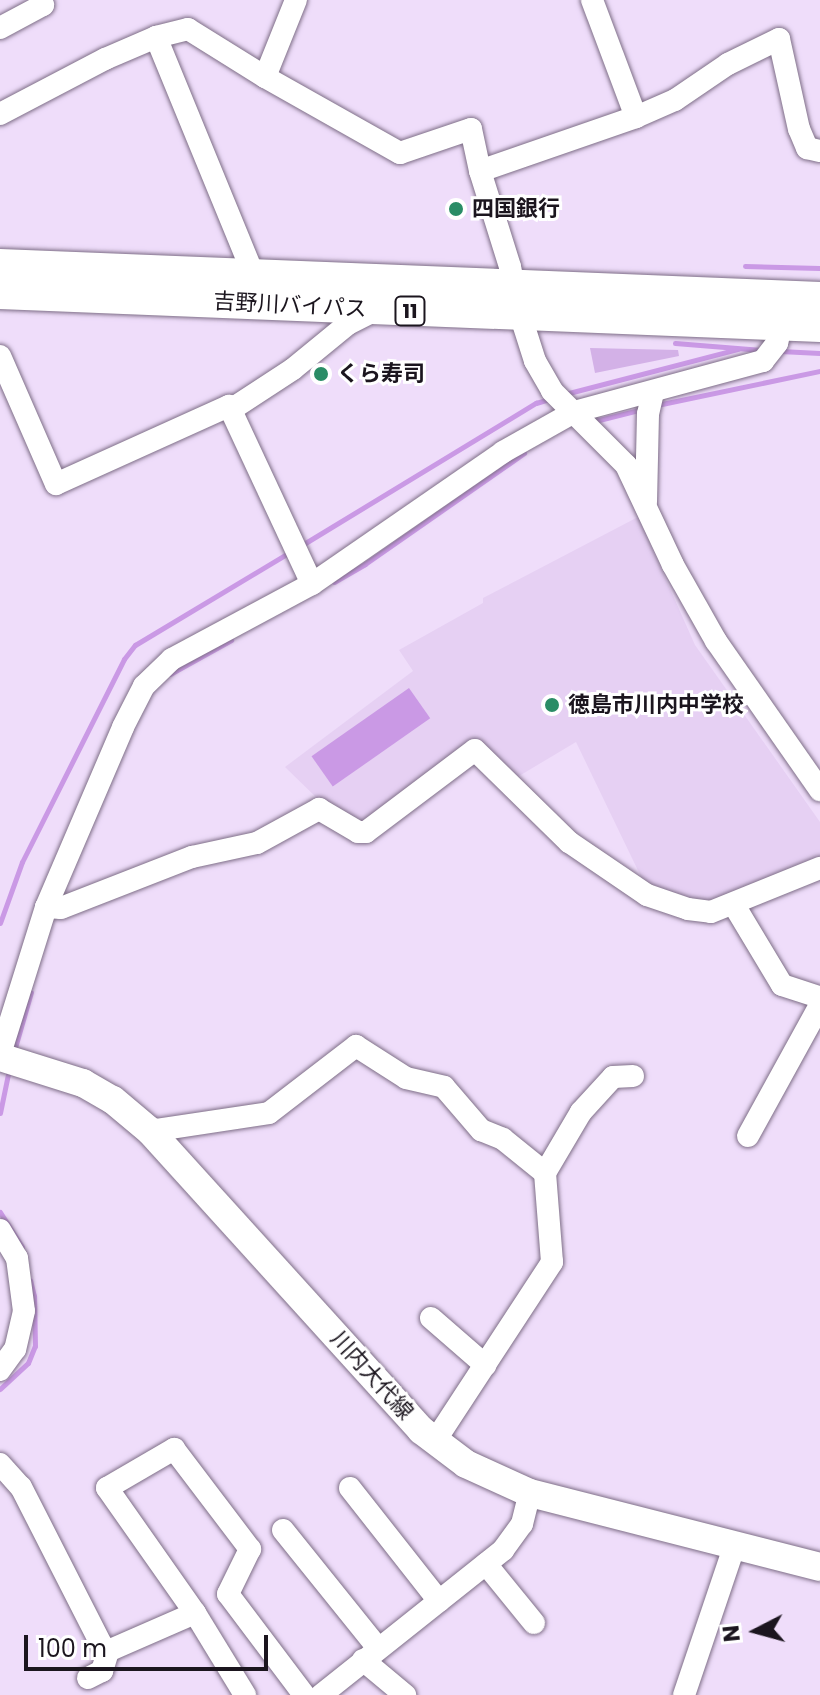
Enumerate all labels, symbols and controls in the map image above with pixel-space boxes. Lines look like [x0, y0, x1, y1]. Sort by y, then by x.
place label: 四国銀行 [472, 196, 560, 222]
marker: 四国銀行 [447, 200, 465, 218]
street label: 吉野川バイパス [212, 288, 368, 322]
road number: 11 [394, 295, 426, 327]
place label: くら寿司 [337, 361, 425, 387]
marker: くら寿司 [312, 365, 330, 383]
place label: 徳島市川内中学校 [568, 692, 744, 718]
marker: 徳島市川内中学校 [543, 696, 561, 714]
street label: 川内大代線 [325, 1325, 419, 1425]
north arrow [716, 1591, 796, 1671]
scale bar [28, 1619, 272, 1669]
text: N [715, 1624, 748, 1643]
text: 100 m [38, 1632, 107, 1665]

